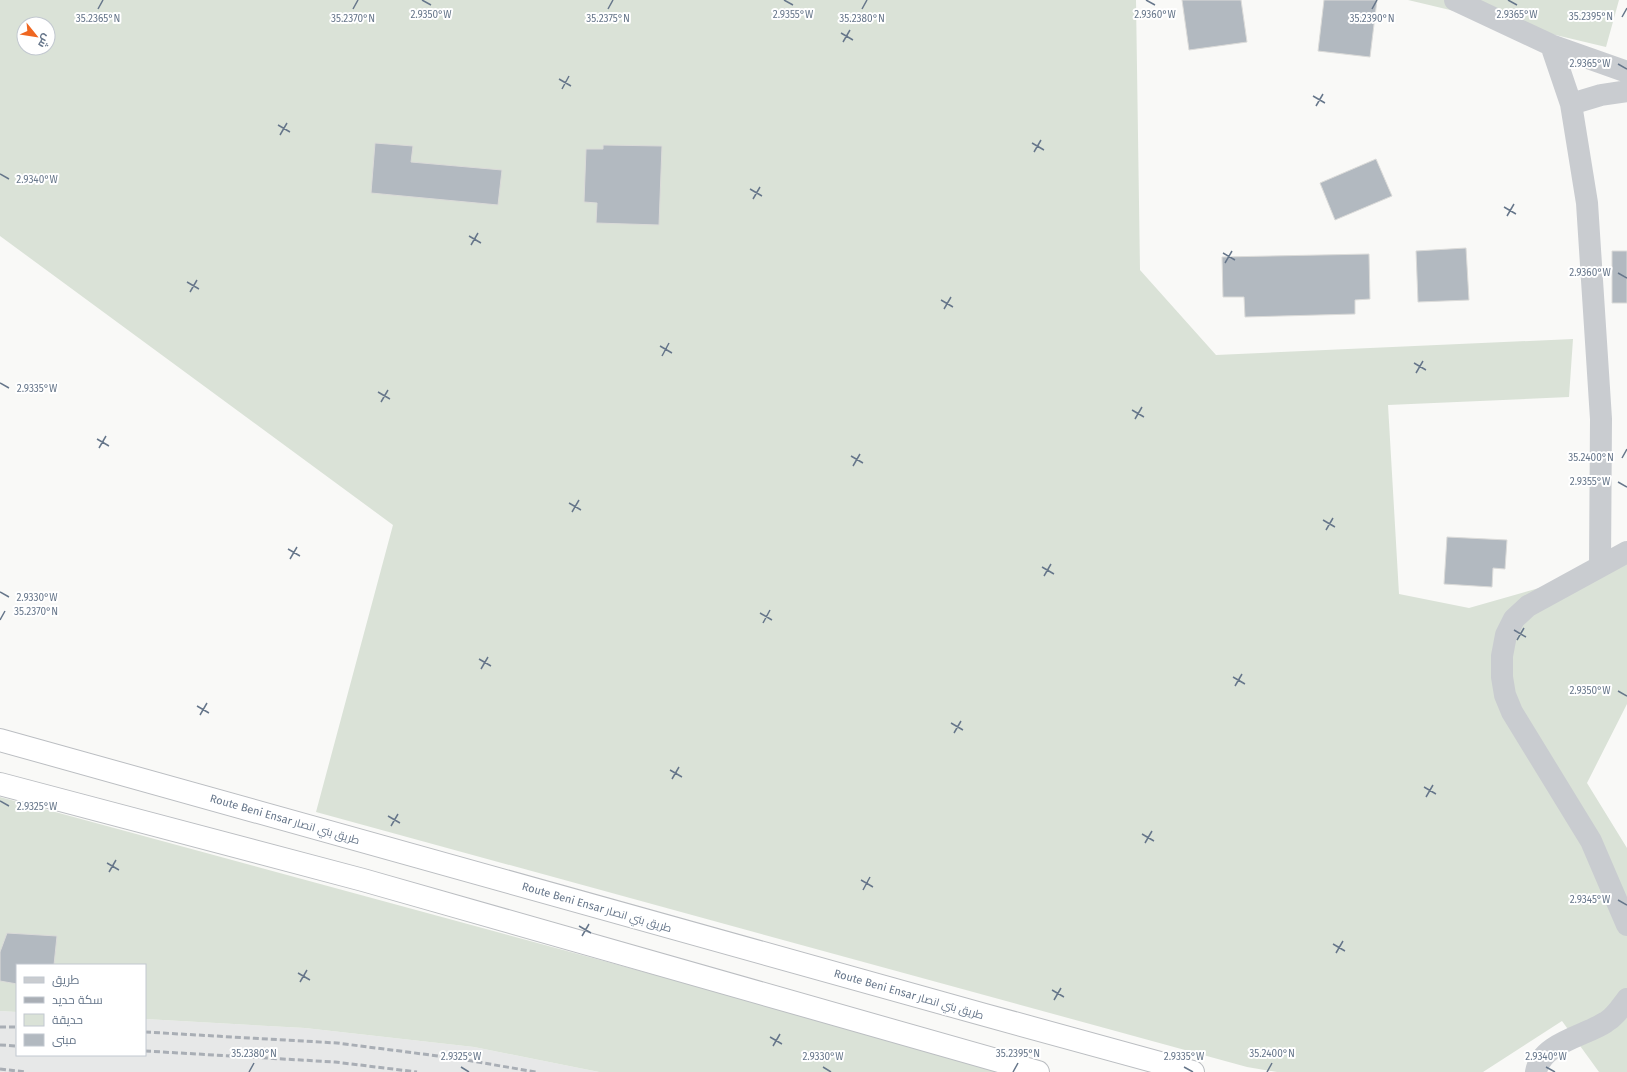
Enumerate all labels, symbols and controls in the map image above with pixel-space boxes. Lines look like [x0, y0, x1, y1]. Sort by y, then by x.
text: 2.9350°W [410, 9, 452, 21]
text: 2.9355°W [773, 9, 814, 21]
text: 2.9360°W [1134, 9, 1177, 21]
text: 2.9365°W [1497, 9, 1538, 21]
text: 35.2395°N [1569, 11, 1613, 23]
text: 35.2365°N [76, 13, 120, 25]
text: 35.2370°N [331, 13, 375, 25]
text: 35.2375°N [586, 13, 630, 25]
text: 35.2380°N [839, 13, 885, 25]
text: 35.2390°N [1349, 13, 1395, 25]
north arrow [16, 16, 56, 56]
text: ش [35, 31, 53, 50]
text: 2.9365°W [1570, 58, 1611, 70]
text: 2.9340°W [16, 174, 58, 186]
text: 2.9360°W [1569, 267, 1612, 279]
text: 2.9335°W [17, 383, 58, 395]
text: 35.2400°N [1568, 452, 1614, 464]
text: 2.9355°W [1570, 476, 1611, 488]
text: 2.9330°W [16, 592, 58, 604]
text: 35.2370°N [14, 606, 58, 618]
text: 2.9350°W [1569, 685, 1611, 697]
street label: Route Beni Ensar طريق بني انصار [208, 792, 361, 849]
text: 2.9325°W [17, 801, 58, 813]
street label: Route Beni Ensar طريق بني انصار [520, 880, 673, 937]
text: 2.9345°W [1570, 894, 1611, 906]
legend [16, 964, 146, 1056]
street label: Route Beni Ensar طريق بني انصار [832, 967, 985, 1024]
text: طريق [52, 973, 80, 987]
text: سكة حديد [52, 993, 103, 1007]
text: حديقة [52, 1013, 83, 1027]
text: مبنى [52, 1033, 77, 1047]
text: 35.2380°N [231, 1048, 277, 1060]
text: 35.2395°N [996, 1048, 1040, 1060]
text: 35.2400°N [1249, 1048, 1295, 1060]
text: 2.9325°W [441, 1051, 482, 1063]
text: 2.9330°W [802, 1051, 844, 1063]
text: 2.9335°W [1164, 1051, 1205, 1063]
text: 2.9340°W [1525, 1051, 1567, 1063]

